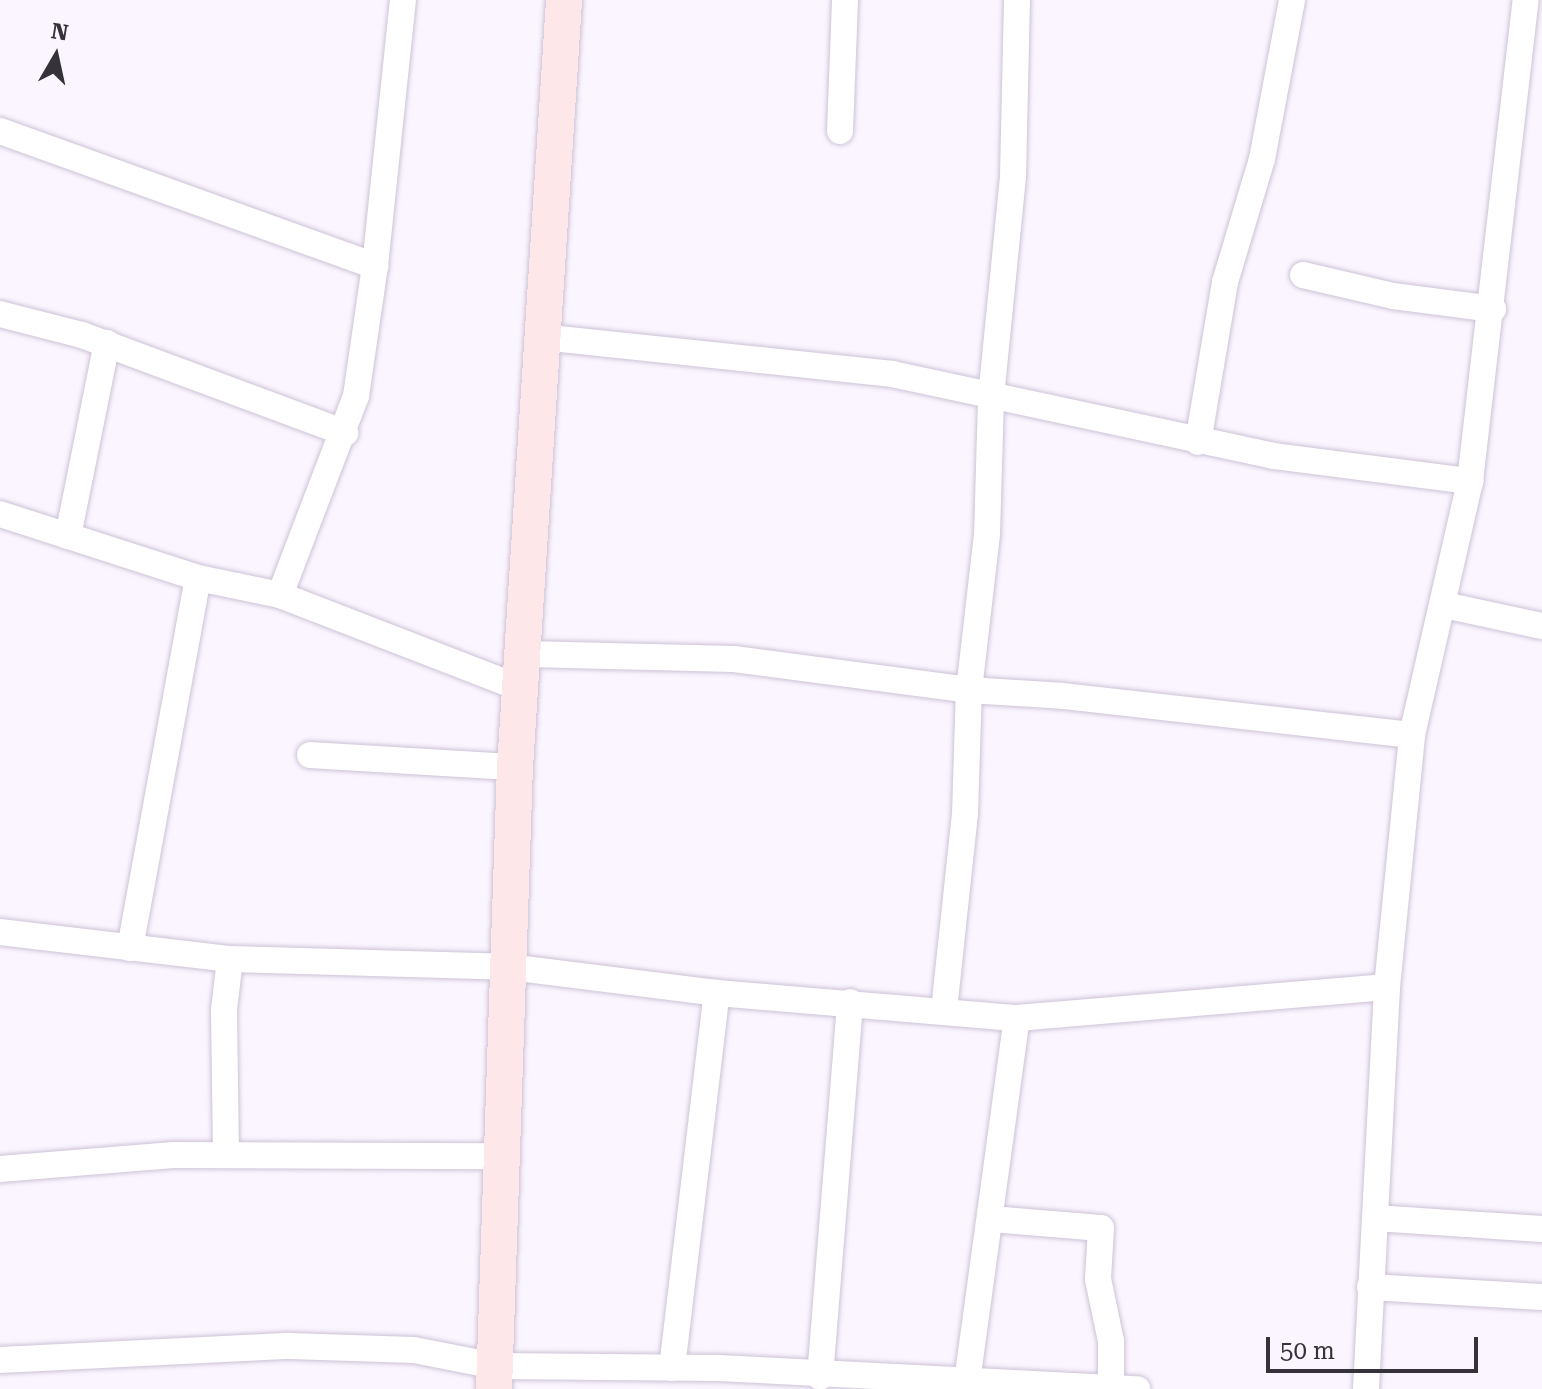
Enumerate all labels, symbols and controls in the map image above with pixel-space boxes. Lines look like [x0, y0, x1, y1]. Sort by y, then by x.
north arrow [16, 16, 96, 96]
text: N [49, 18, 70, 45]
scale bar [1270, 1321, 1482, 1371]
text: 50 m [1280, 1337, 1335, 1365]

